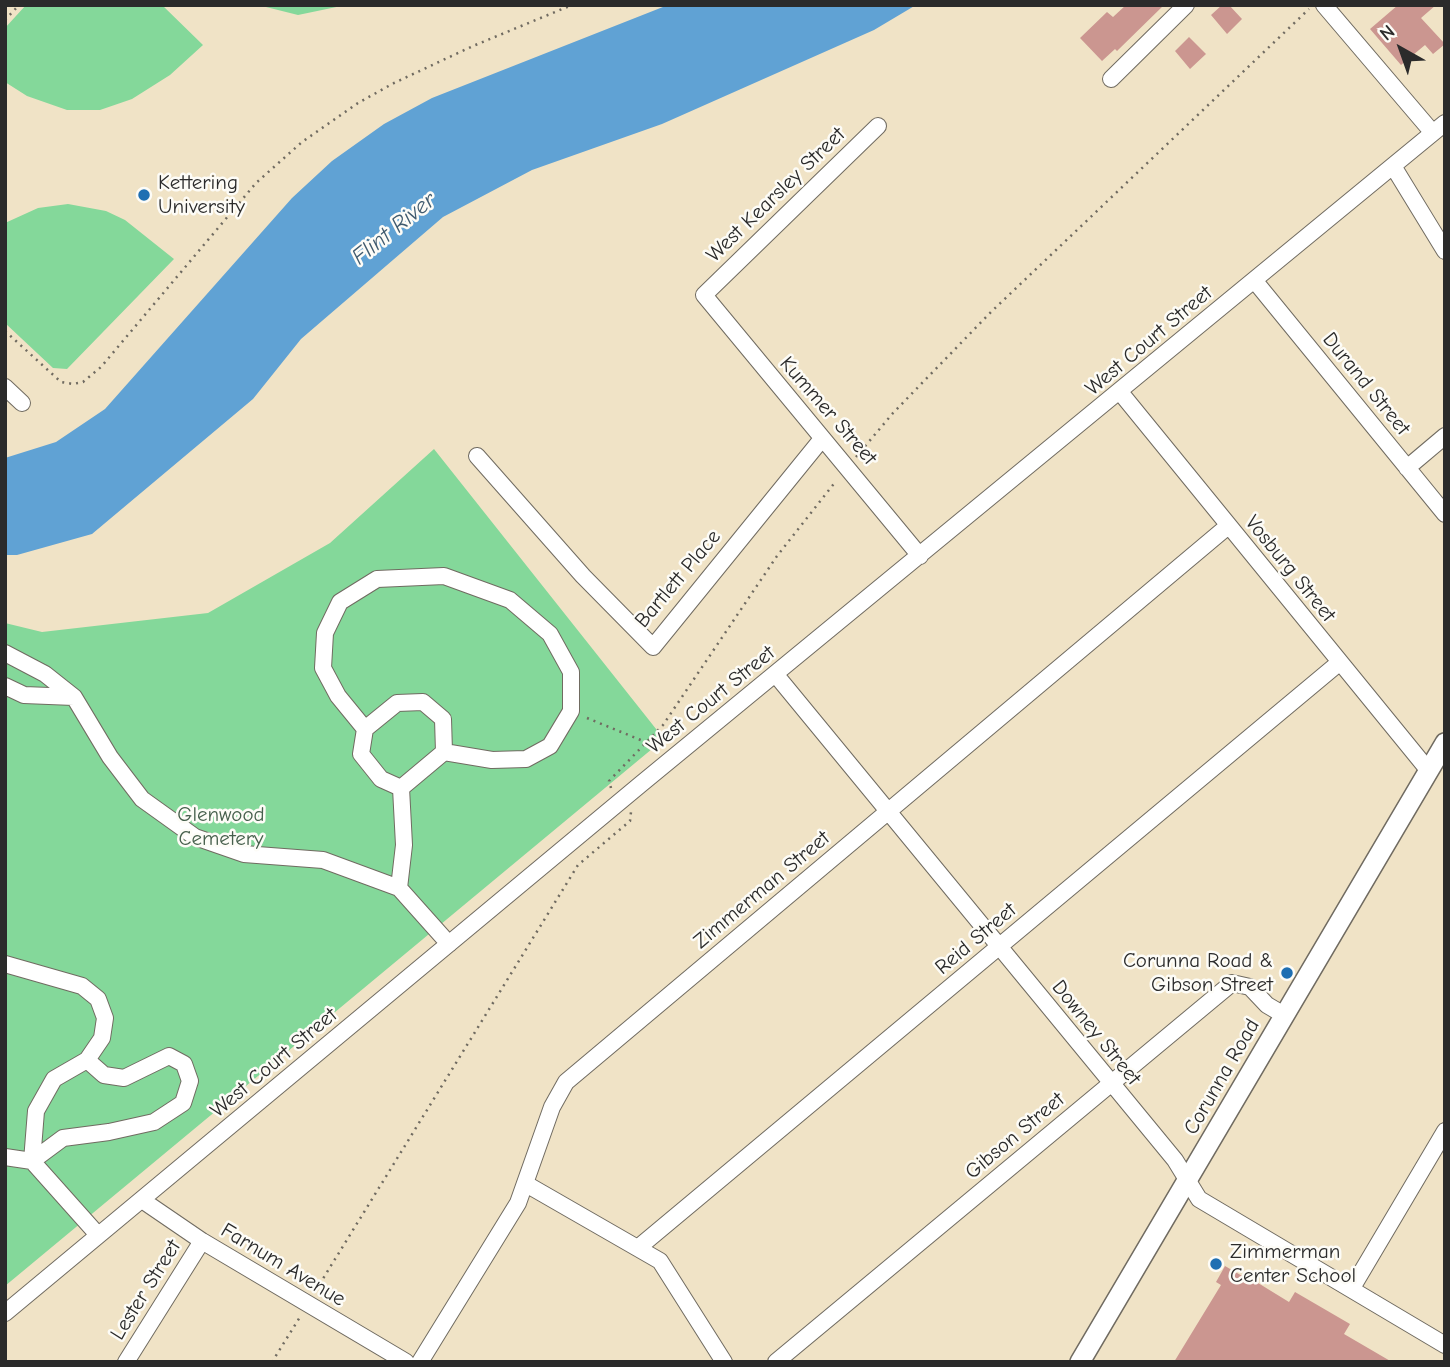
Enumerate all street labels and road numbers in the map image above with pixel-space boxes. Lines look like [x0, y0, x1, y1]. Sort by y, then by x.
street label: West Kearsley Street [701, 122, 851, 268]
street label: West Court Street [1080, 281, 1218, 401]
street label: Durand Street [1317, 327, 1415, 441]
street label: Kummer Street [774, 352, 882, 470]
street label: Vosburg Street [1239, 511, 1341, 627]
street label: Bartlett Place [630, 525, 726, 633]
street label: West Court Street [642, 641, 780, 759]
street label: Zimmerman Street [689, 826, 835, 954]
street label: Reid Street [930, 898, 1022, 980]
street label: Downey Street [1046, 975, 1146, 1091]
street label: West Court Street [205, 1003, 343, 1123]
street label: Corunna Road [1179, 1015, 1265, 1139]
street label: Gibson Street [960, 1087, 1070, 1185]
street label: Farnum Avenue [216, 1218, 350, 1312]
street label: Lester Street [105, 1235, 187, 1345]

